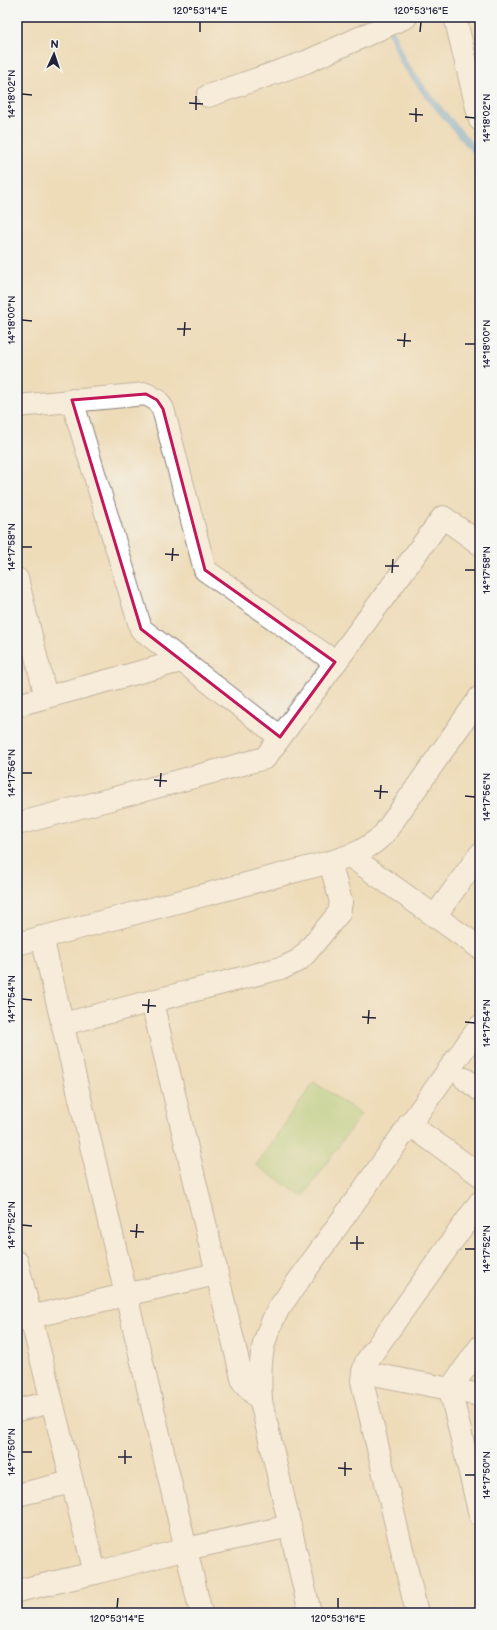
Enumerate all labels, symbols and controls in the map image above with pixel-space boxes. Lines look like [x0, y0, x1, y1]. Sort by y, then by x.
text: 120°53'14"E [173, 5, 228, 17]
text: 120°53'16"E [394, 5, 449, 17]
north arrow [34, 34, 74, 74]
text: N [50, 38, 59, 51]
text: 14°18'02"N [6, 69, 18, 119]
text: 14°18'02"N [481, 93, 493, 143]
text: 14°18'00"N [6, 295, 18, 345]
text: 14°18'00"N [481, 319, 493, 369]
text: 14°17'58"N [6, 523, 18, 571]
text: 14°17'58"N [481, 546, 493, 594]
text: 14°17'56"N [6, 749, 18, 797]
text: 14°17'56"N [481, 773, 493, 821]
text: 14°17'54"N [6, 975, 18, 1023]
text: 14°17'54"N [481, 999, 493, 1047]
text: 14°17'52"N [6, 1201, 18, 1249]
text: 14°17'52"N [481, 1225, 493, 1273]
text: 14°17'50"N [6, 1428, 18, 1476]
text: 14°17'50"N [481, 1451, 493, 1499]
text: 120°53'14"E [90, 1613, 145, 1625]
text: 120°53'16"E [311, 1613, 366, 1625]

